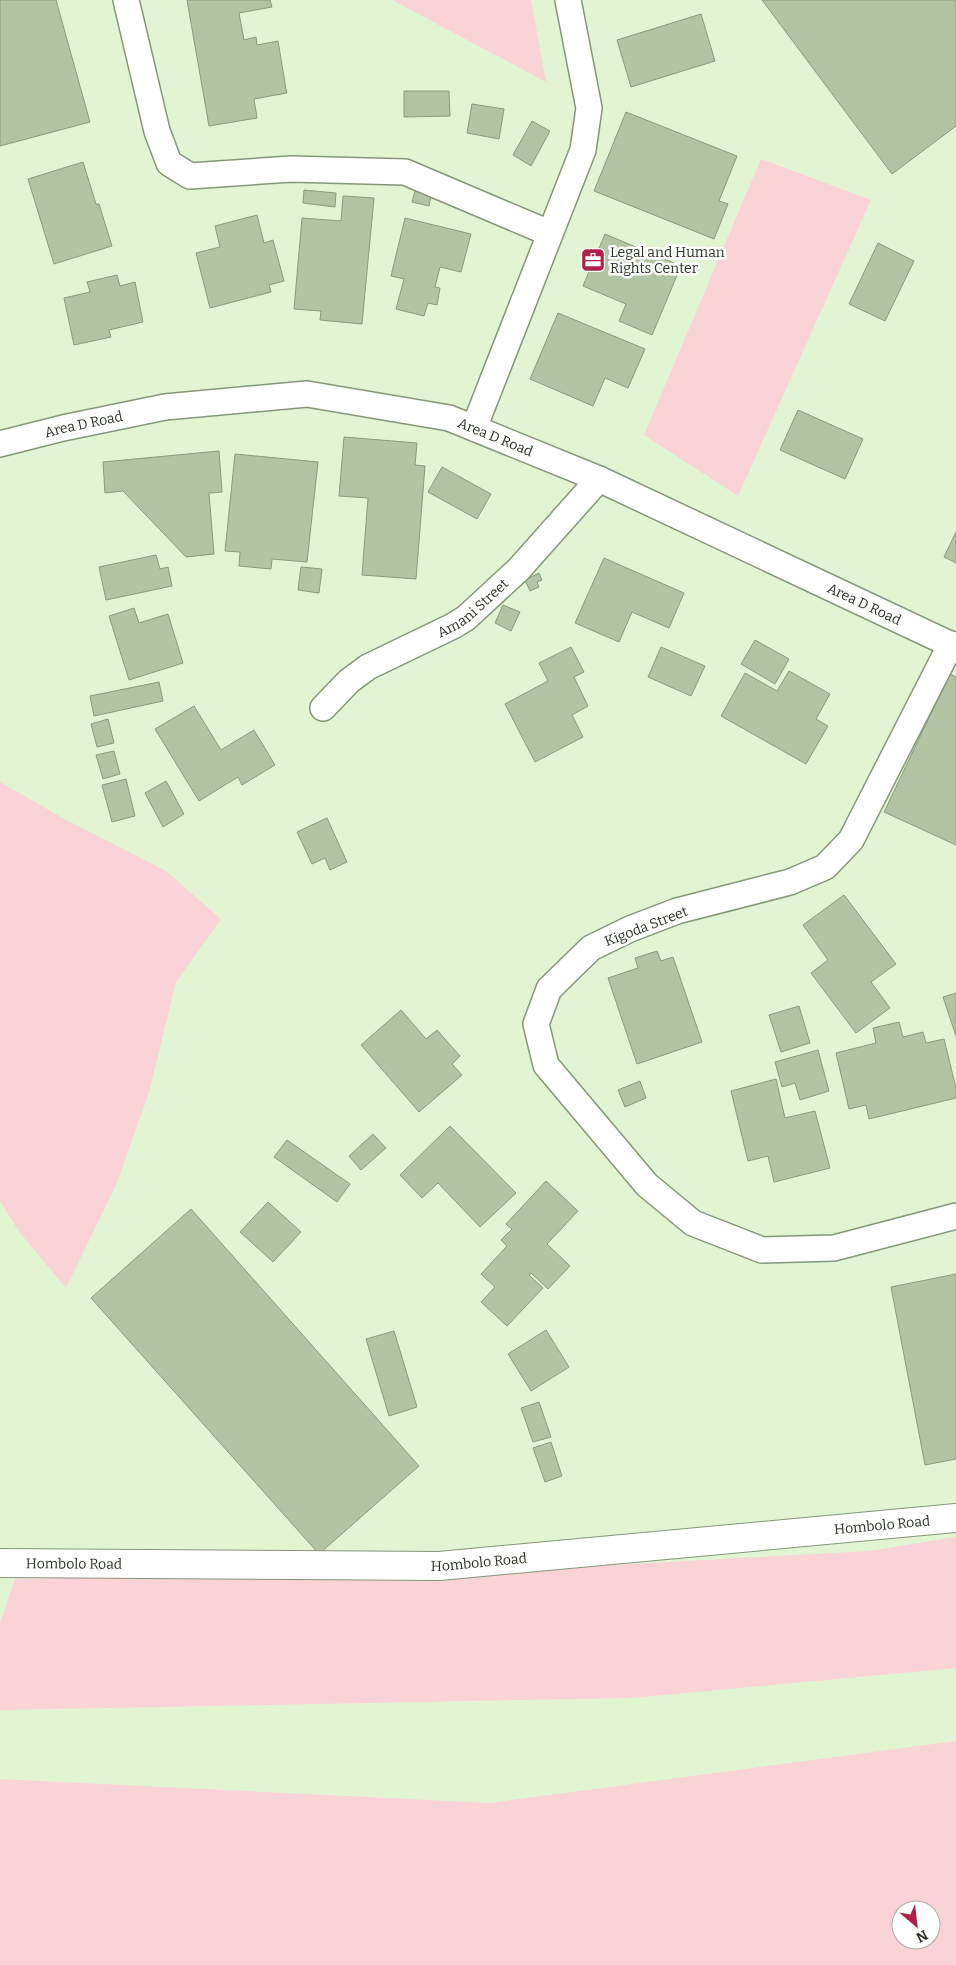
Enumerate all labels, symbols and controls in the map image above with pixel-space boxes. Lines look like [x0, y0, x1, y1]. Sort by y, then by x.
place label: Legal and Human Rights Center [610, 244, 725, 277]
office icon: Legal and Human Rights Center [580, 247, 606, 273]
street label: Area D Road [43, 408, 124, 441]
street label: Area D Road [455, 415, 535, 460]
street label: Amani Street [435, 575, 512, 641]
street label: Area D Road [825, 580, 904, 629]
street label: Kigoda Street [602, 903, 690, 950]
street label: Hombolo Road [833, 1512, 931, 1538]
street label: Hombolo Road [431, 1550, 528, 1575]
street label: Hombolo Road [26, 1555, 122, 1573]
north arrow [891, 1900, 941, 1950]
text: N [913, 1926, 931, 1946]

